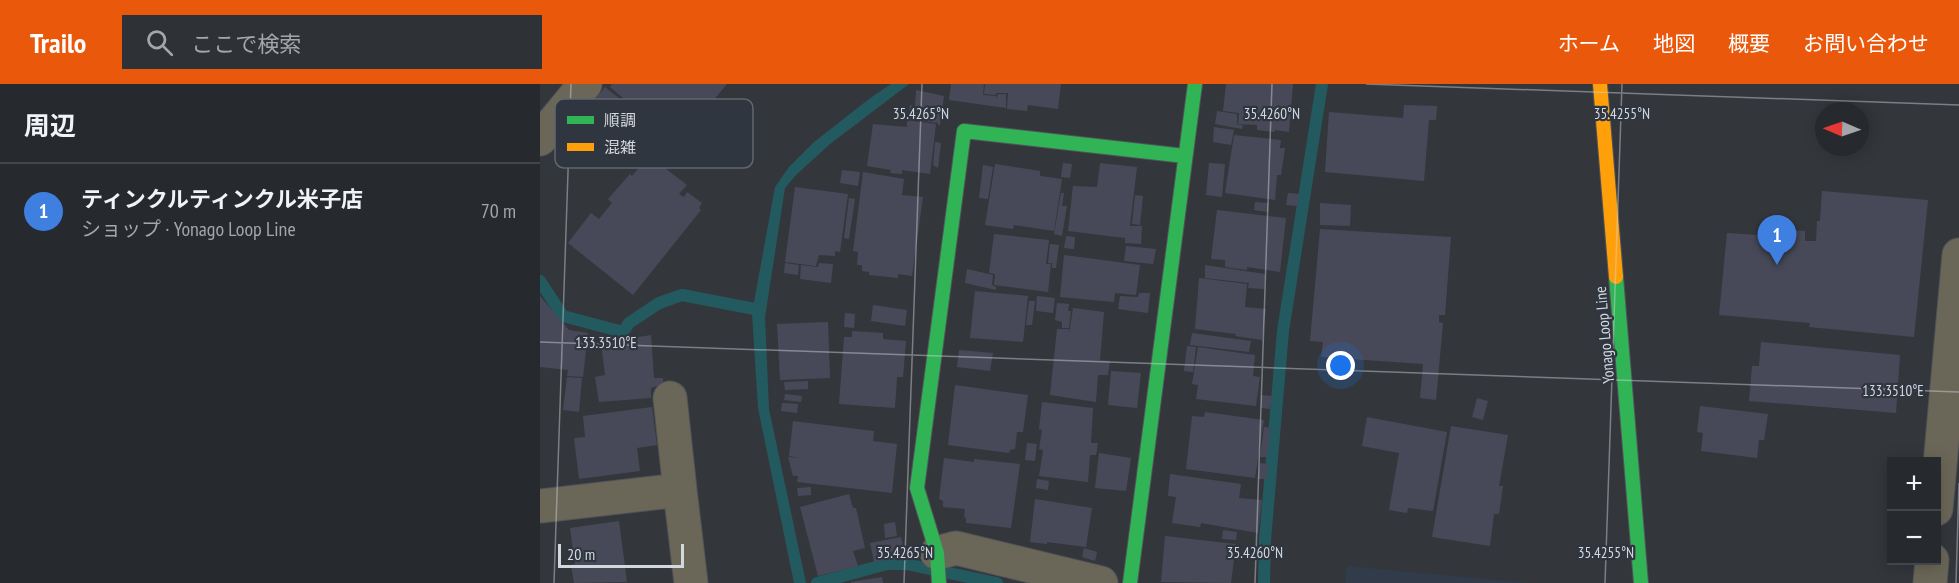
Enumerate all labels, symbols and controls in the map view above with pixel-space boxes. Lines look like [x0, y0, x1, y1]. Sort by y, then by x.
search box [122, 15, 542, 69]
text: Trailo [30, 24, 86, 61]
icon: search [143, 26, 176, 59]
text: ここで検索 [191, 30, 301, 58]
text: ホーム [1558, 30, 1620, 57]
text: 地図 [1653, 30, 1695, 57]
text: 概要 [1728, 30, 1770, 57]
text: お問い合わせ [1803, 30, 1929, 57]
legend [555, 99, 753, 168]
north arrow [1815, 102, 1869, 156]
text: 35.4265°N [893, 104, 949, 123]
text: 35.4260°N [1244, 104, 1300, 123]
text: 35.4255°N [1594, 104, 1650, 123]
text: 周辺 [24, 109, 76, 142]
text: 順調 [604, 110, 636, 130]
text: 混雑 [604, 137, 636, 157]
text: ティンクルティンクル米子店 [81, 185, 363, 213]
text: 1 [39, 198, 48, 224]
text: 70 m [481, 198, 516, 224]
text: ショップ · Yonago Loop Line [81, 216, 296, 242]
pin: 1 [1758, 216, 1796, 265]
street label: Yonago Loop Line [1590, 286, 1618, 384]
text: 133.3510°E [575, 333, 637, 352]
your location [1326, 351, 1355, 380]
text: 133.3510°E [1862, 381, 1924, 400]
map controls [1887, 457, 1941, 565]
button: + [1887, 457, 1941, 511]
button: − [1887, 511, 1941, 565]
scale bar [558, 541, 684, 568]
text: 35.4265°N [877, 543, 933, 562]
text: 35.4260°N [1227, 543, 1283, 562]
text: 35.4255°N [1578, 543, 1634, 562]
text: 20 m [567, 544, 595, 564]

